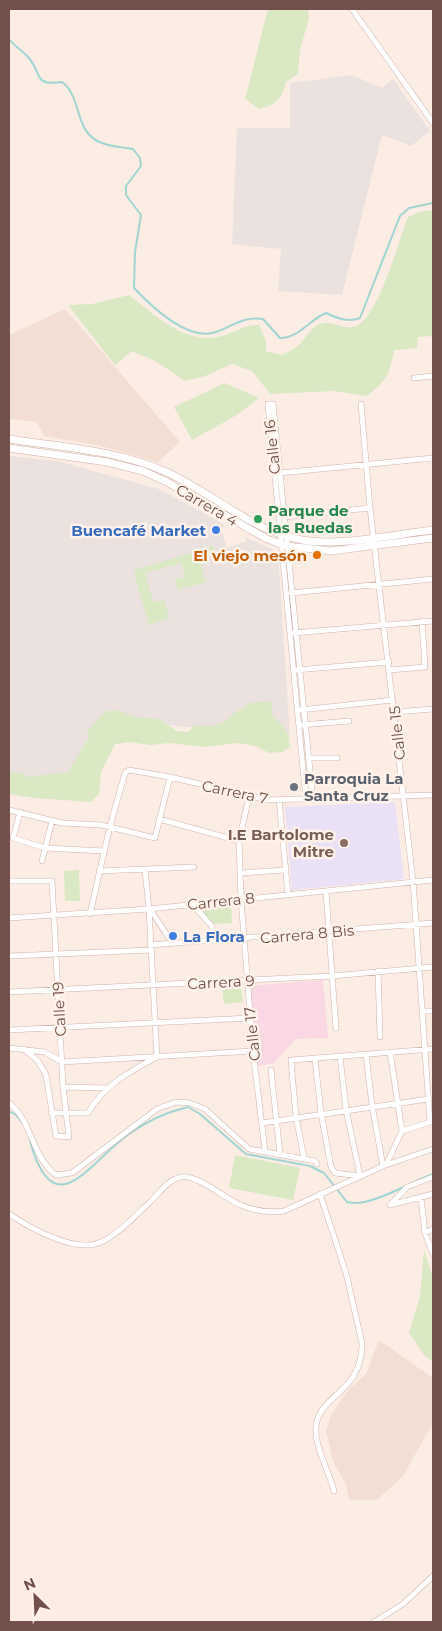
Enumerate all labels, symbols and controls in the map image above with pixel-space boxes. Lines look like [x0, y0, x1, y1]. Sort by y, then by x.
street label: Calle 16 [260, 419, 284, 475]
street label: Carrera 4 [173, 480, 241, 530]
place label: Parque de las Ruedas [268, 501, 352, 537]
marker: Parque de las Ruedas [252, 513, 264, 525]
place label: Buencafé Market [71, 521, 206, 540]
marker: Buencafé Market [210, 524, 222, 536]
place label: El viejo mesón [193, 546, 307, 565]
marker: El viejo mesón [311, 549, 323, 561]
street label: Calle 15 [385, 705, 409, 761]
place label: Parroquia La Santa Cruz [304, 769, 404, 805]
street label: Carrera 7 [200, 776, 270, 808]
marker: Parroquia La Santa Cruz [288, 781, 300, 793]
place label: I.E Bartolome Mitre [228, 825, 334, 861]
marker: I.E Bartolome Mitre [338, 837, 350, 849]
street label: Carrera 8 [186, 888, 256, 914]
street label: Carrera 8 Bis [259, 920, 355, 948]
place label: La Flora [183, 927, 245, 946]
marker: La Flora [167, 930, 179, 942]
street label: Carrera 9 [187, 971, 255, 993]
street label: Calle 19 [48, 981, 70, 1037]
street label: Calle 17 [240, 1006, 264, 1062]
north arrow [10, 1571, 60, 1621]
text: N [21, 1574, 39, 1595]

